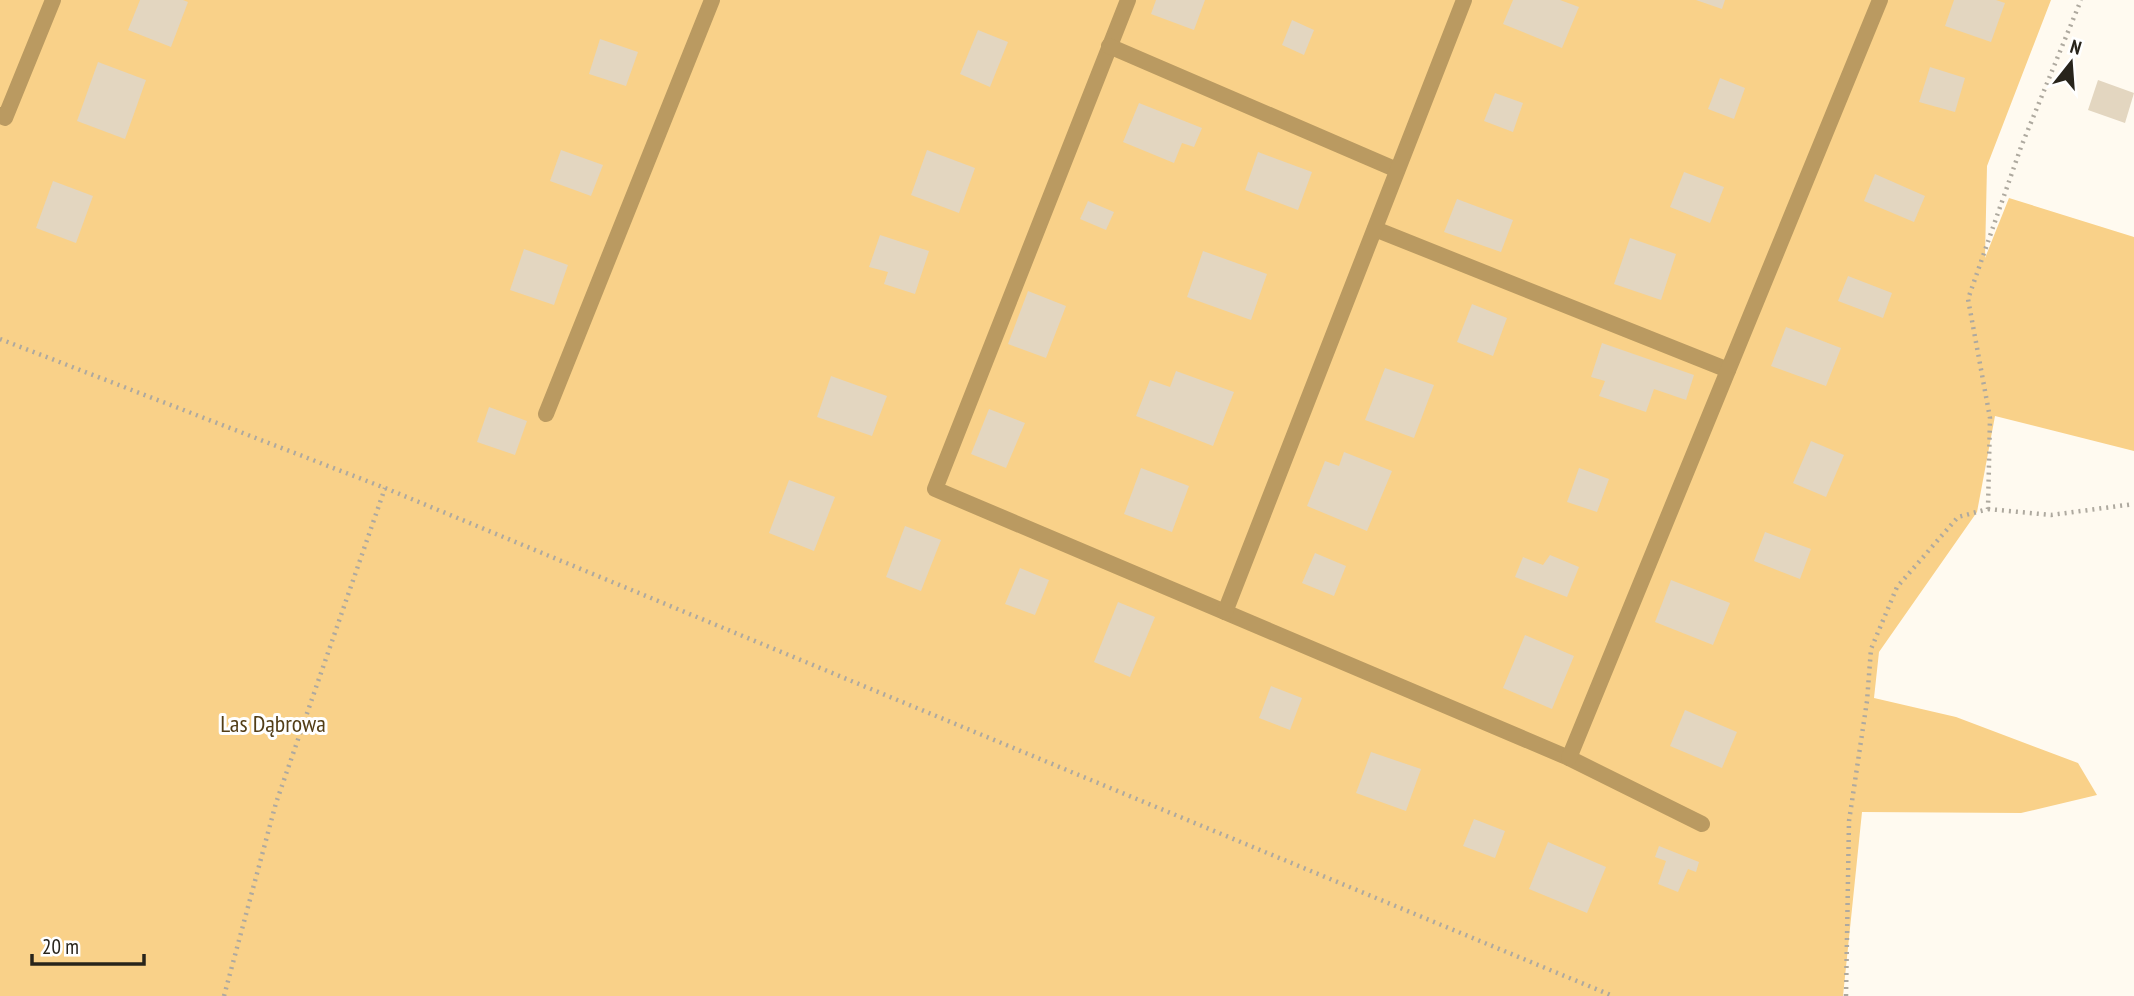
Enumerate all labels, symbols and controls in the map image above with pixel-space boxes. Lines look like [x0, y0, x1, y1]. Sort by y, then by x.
north arrow [2036, 28, 2106, 98]
text: N [2068, 34, 2084, 60]
park label: Las Dąbrowa [220, 708, 326, 739]
scale bar [32, 922, 144, 966]
text: 20 m [42, 933, 79, 960]

